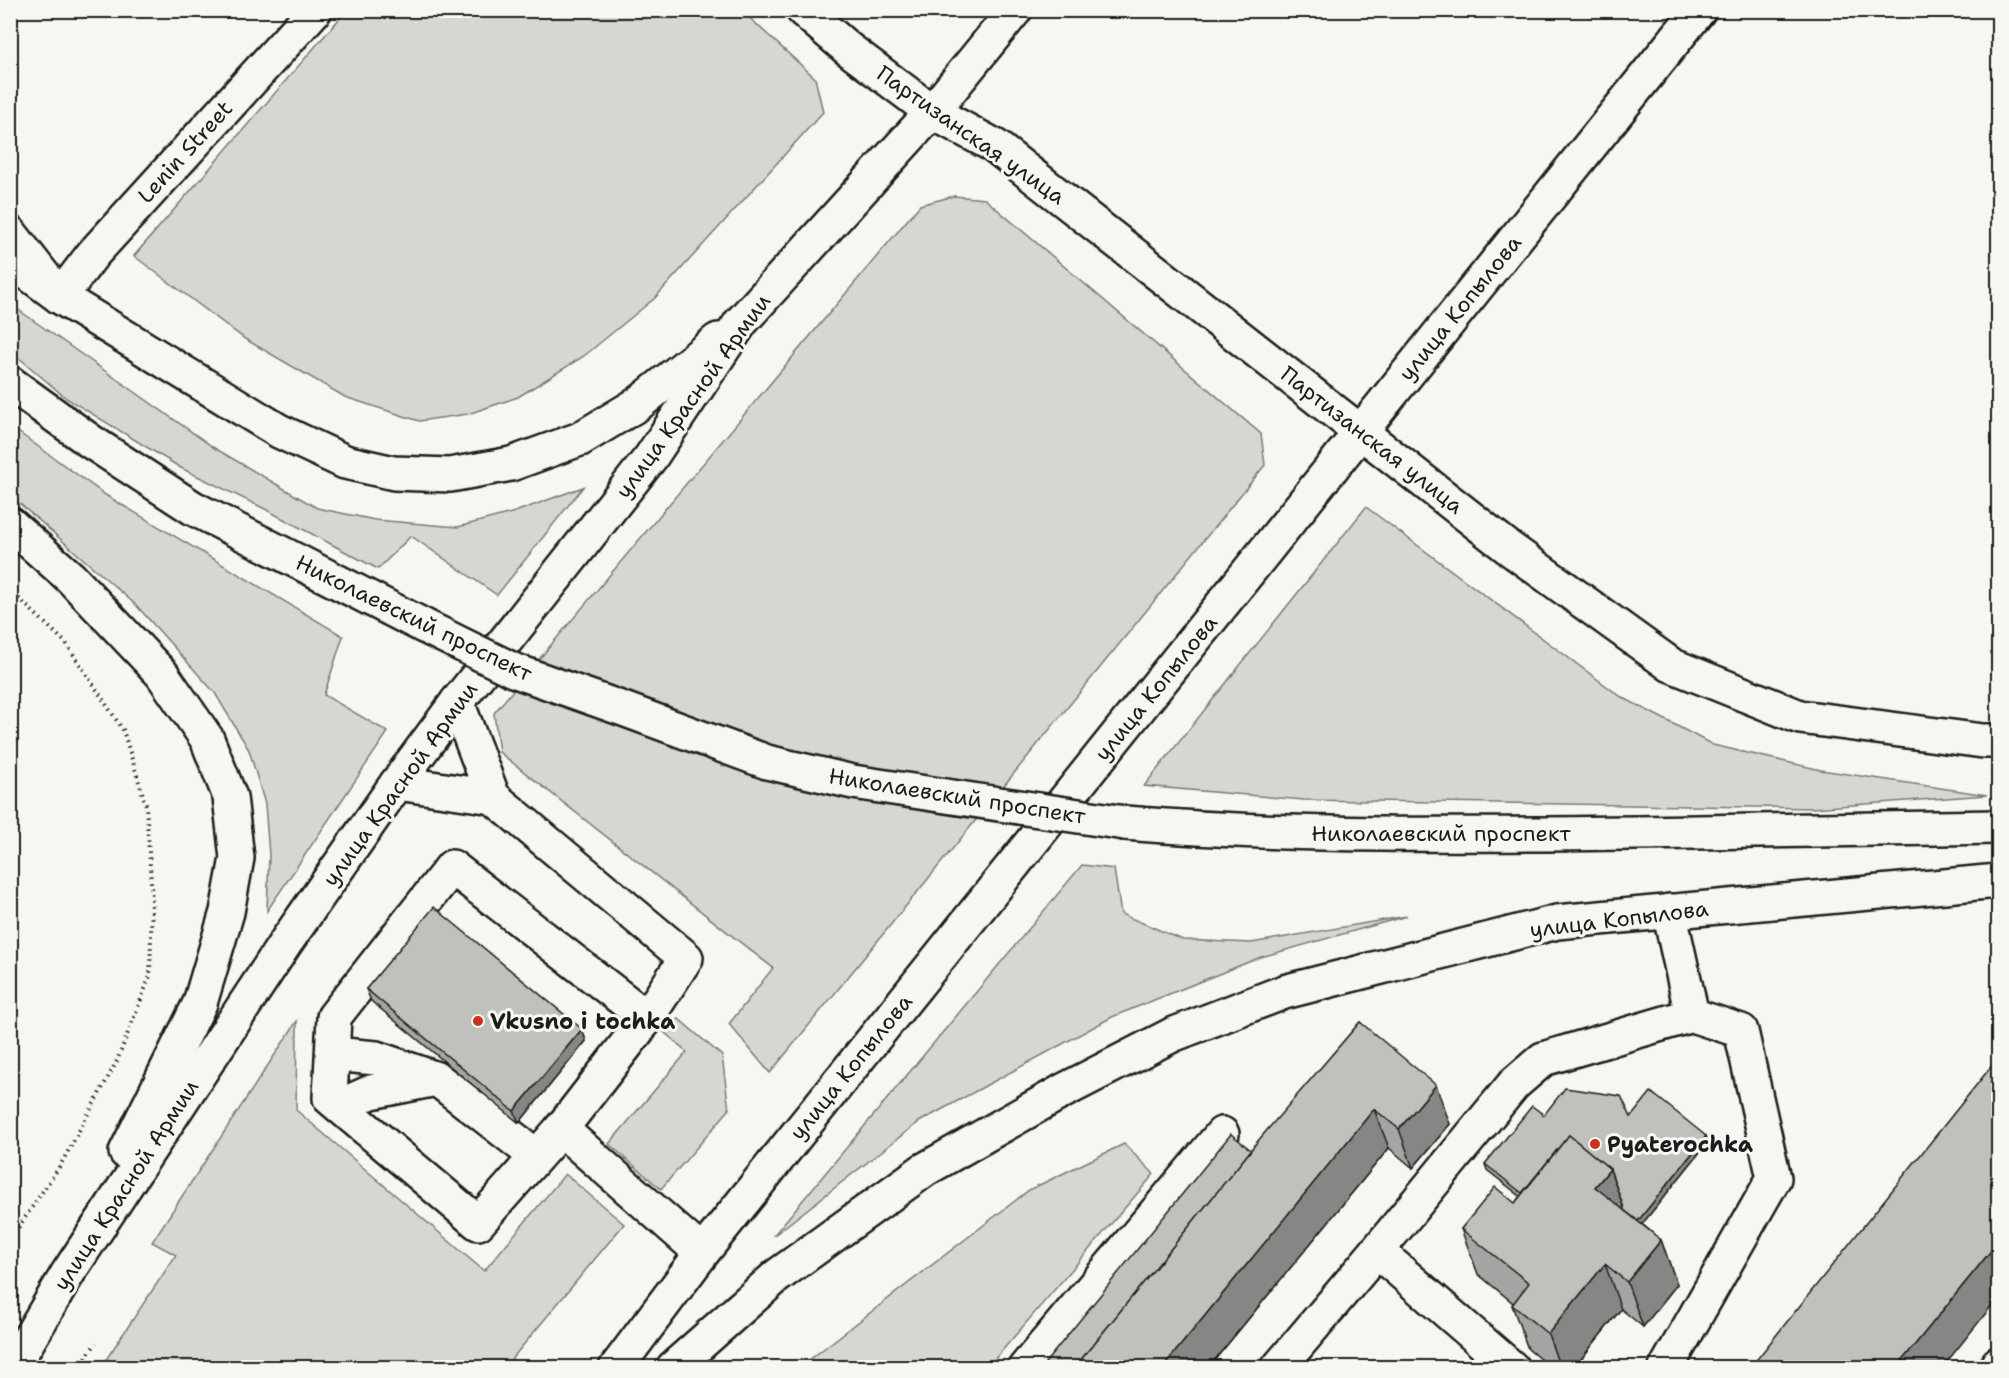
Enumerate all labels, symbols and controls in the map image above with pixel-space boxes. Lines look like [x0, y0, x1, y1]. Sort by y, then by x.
street label: Партизанская улица [871, 59, 1071, 211]
street label: Lenin Street [131, 94, 239, 210]
street label: улица Копылова [1392, 229, 1528, 387]
street label: улица Красной Армии [609, 288, 777, 504]
street label: Партизанская улица [1275, 360, 1469, 521]
street label: Николаевский проспект [291, 548, 538, 688]
street label: улица Копылова [1088, 609, 1224, 767]
street label: улица Красной Армии [316, 676, 484, 892]
street label: Николаевский проспект [827, 761, 1088, 831]
street label: Николаевский проспект [1311, 819, 1572, 848]
street label: улица Копылова [1528, 894, 1710, 944]
street label: улица Копылова [783, 988, 919, 1146]
place label: Vkusno i tochka [490, 1007, 675, 1036]
marker: Vkusno i tochka [471, 1014, 485, 1028]
street label: улица Красной Армии [47, 1074, 205, 1296]
place label: Pyaterochka [1607, 1130, 1753, 1159]
marker: Pyaterochka [1588, 1137, 1602, 1151]

